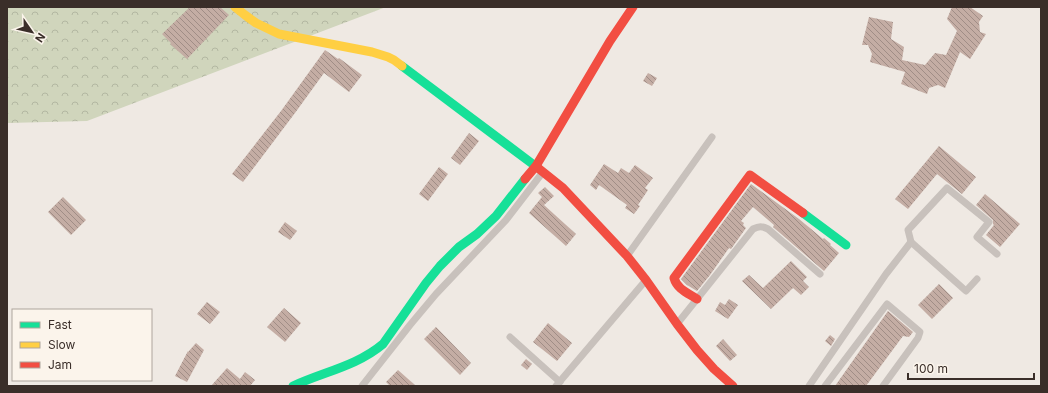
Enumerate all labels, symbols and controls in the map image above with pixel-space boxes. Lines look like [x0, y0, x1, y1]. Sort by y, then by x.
north arrow [12, 12, 52, 52]
text: N [32, 30, 48, 45]
legend [12, 309, 152, 381]
text: Fast [48, 317, 72, 332]
text: Slow [48, 337, 76, 352]
scale bar [908, 355, 1034, 381]
text: Jam [48, 357, 72, 372]
text: 100 m [914, 361, 948, 376]

